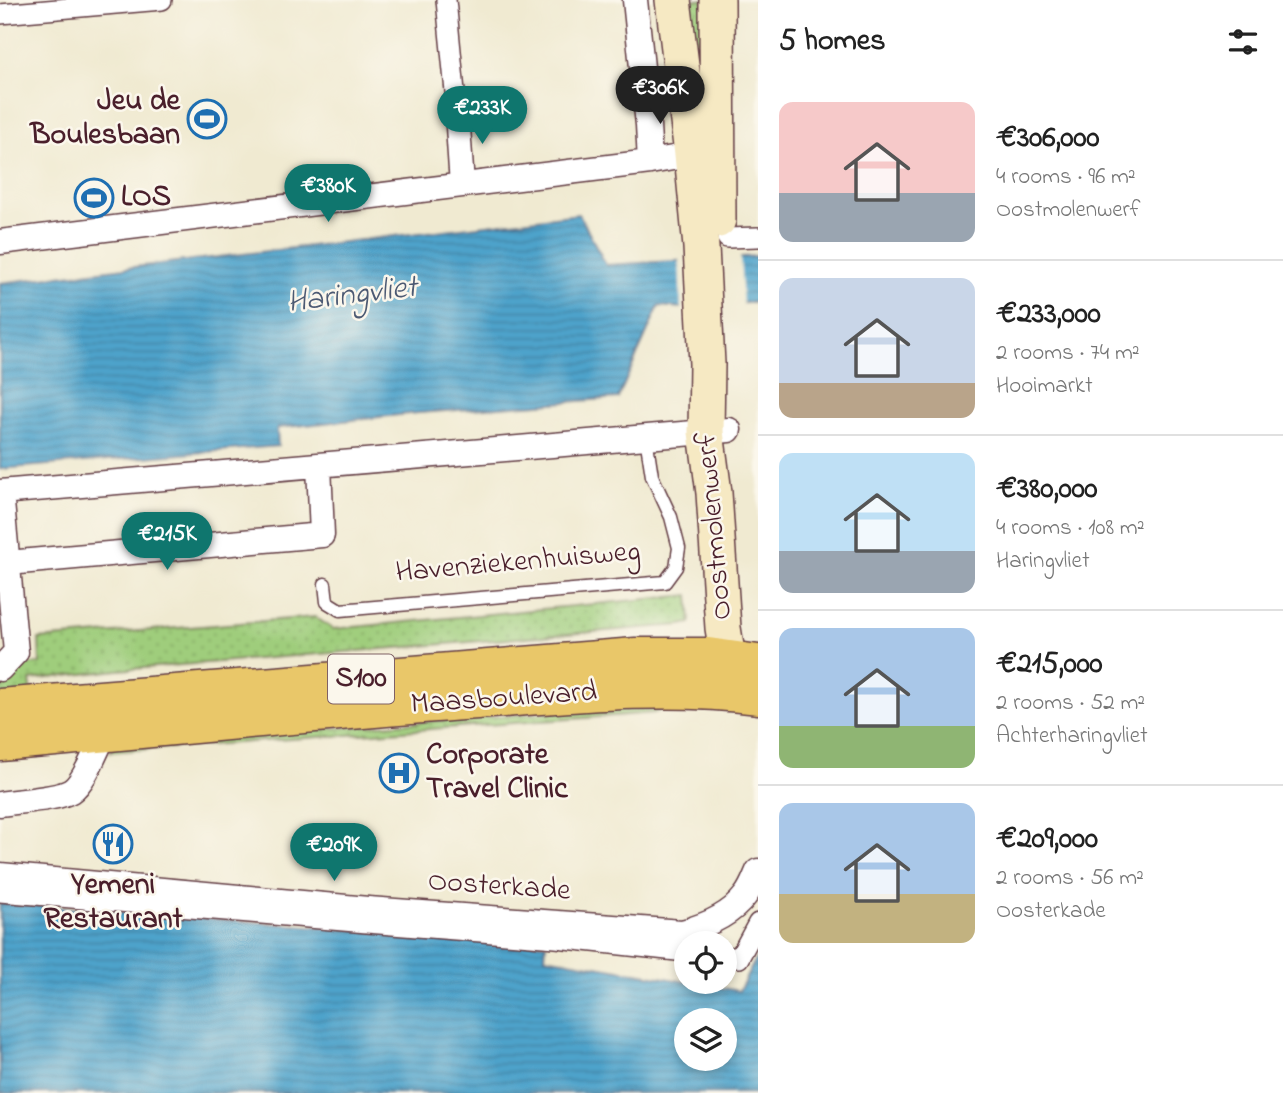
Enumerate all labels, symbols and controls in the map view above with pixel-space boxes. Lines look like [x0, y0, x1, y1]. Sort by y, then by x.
text: 5 homes [779, 20, 886, 64]
icon: filters [1224, 23, 1262, 61]
pin: €306K [611, 66, 709, 126]
text: €306K [632, 72, 688, 105]
place label: Jeu de Boulesbaan [28, 80, 182, 158]
pin: €233K [433, 86, 531, 146]
text: €233K [453, 92, 511, 125]
sports icon: Jeu de Boulesbaan [186, 98, 228, 140]
text: €306,000 [996, 117, 1100, 161]
icon: home [835, 130, 919, 214]
text: 4 rooms · 96 m² [996, 161, 1136, 194]
pin: €380K [279, 164, 377, 224]
text: €380K [300, 170, 356, 203]
place label: LOS [121, 176, 171, 220]
sports icon: LOS [73, 177, 115, 219]
text: Oostmolenwerf [996, 194, 1140, 227]
water label: Haringvliet [284, 264, 423, 327]
text: €233,000 [996, 293, 1101, 337]
icon: home [835, 306, 919, 390]
text: 2 rooms · 74 m² [996, 337, 1140, 370]
text: Hooimarkt [996, 370, 1093, 403]
street label: Oostmolenwerf [685, 430, 745, 622]
text: €380,000 [996, 468, 1098, 512]
icon: home [835, 481, 919, 565]
pin: €215K [118, 512, 216, 572]
text: 4 rooms · 108 m² [996, 512, 1145, 545]
text: €215K [137, 518, 197, 551]
street label: Havenziekenhuisweg [394, 530, 642, 596]
text: Haringvliet [996, 545, 1090, 578]
text: €215,000 [996, 643, 1103, 687]
road number: S100 [328, 654, 394, 704]
icon: home [835, 656, 919, 740]
street label: Maasboulevard [409, 671, 599, 727]
text: 2 rooms · 52 m² [996, 687, 1145, 720]
text: Achterharingvliet [996, 720, 1148, 753]
place label: Corporate Travel Clinic [426, 734, 568, 812]
hospital icon: Corporate Travel Clinic [378, 752, 420, 794]
text: €209,000 [996, 818, 1098, 862]
restaurant icon: Yemeni Restaurant [92, 823, 134, 865]
pin: €209K [285, 824, 383, 883]
text: €209K [306, 829, 362, 862]
icon: home [835, 831, 919, 915]
street label: Oosterkade [426, 860, 572, 914]
text: 2 rooms · 56 m² [996, 862, 1144, 895]
place label: Yemeni Restaurant [43, 864, 183, 942]
text: Oosterkade [996, 895, 1106, 928]
map controls [674, 931, 737, 1071]
button: locate [674, 931, 737, 994]
button: layers [674, 1008, 737, 1071]

